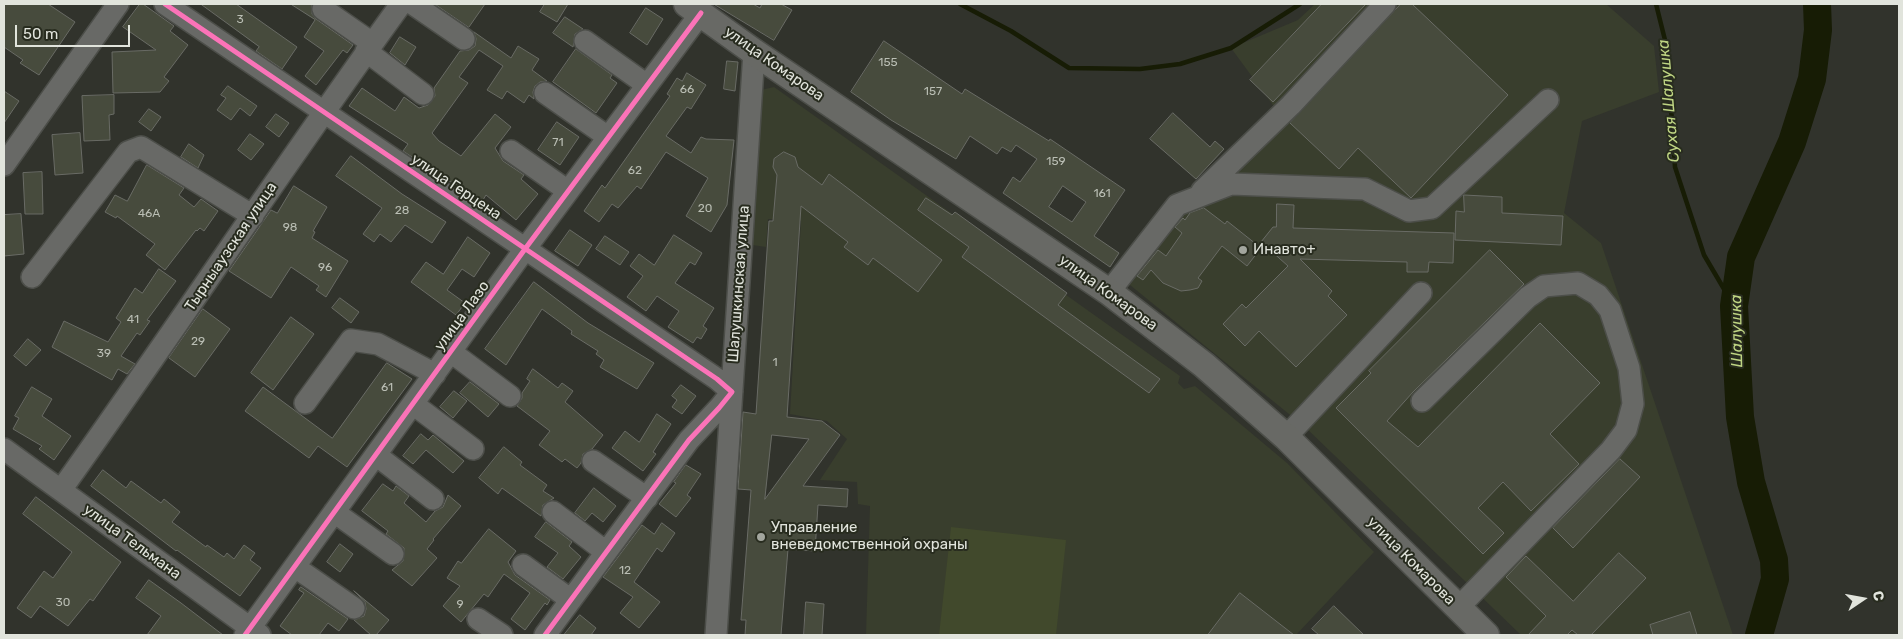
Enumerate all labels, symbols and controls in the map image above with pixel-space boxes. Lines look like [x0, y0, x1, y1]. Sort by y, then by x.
house number: 3 [236, 13, 244, 27]
scale bar [18, 15, 132, 47]
street label: улица Комарова [721, 23, 827, 105]
text: 50 m [23, 25, 58, 43]
water label: Сухая Шалушка [1654, 39, 1684, 163]
house number: 155 [878, 56, 898, 70]
house number: 66 [680, 83, 694, 97]
house number: 157 [924, 85, 942, 99]
house number: 71 [552, 136, 564, 150]
street label: улица Герцена [407, 150, 505, 224]
house number: 159 [1046, 155, 1066, 169]
house number: 62 [628, 164, 642, 178]
street label: Тырныаузская улица [181, 179, 281, 315]
house number: 161 [1093, 187, 1111, 201]
house number: 20 [698, 202, 712, 216]
house number: 28 [395, 204, 409, 218]
street label: Шалушкинская улица [725, 205, 753, 363]
house number: 46А [138, 207, 160, 221]
house number: 98 [283, 221, 297, 235]
place label: Инавто+ [1253, 241, 1316, 259]
marker: Инавто+ [1237, 244, 1249, 256]
street label: улица Комарова [1055, 251, 1161, 335]
house number: 96 [318, 261, 332, 275]
street label: улица Лазо [431, 278, 493, 354]
water label: Шалушка [1727, 294, 1747, 368]
house number: 41 [127, 313, 139, 327]
house number: 29 [191, 335, 205, 349]
house number: 39 [97, 347, 111, 361]
house number: 1 [772, 356, 778, 370]
house number: 61 [381, 381, 393, 395]
street label: улица Тельмана [80, 501, 184, 583]
street label: улица Комарова [1363, 513, 1459, 609]
place label: Управление вневедомственной охраны [771, 519, 968, 554]
marker: Управление вневедомственной охраны [755, 531, 767, 543]
house number: 12 [619, 564, 631, 578]
north arrow [1838, 574, 1888, 624]
text: С [1869, 589, 1887, 602]
house number: 30 [56, 596, 70, 610]
house number: 9 [456, 598, 464, 612]

